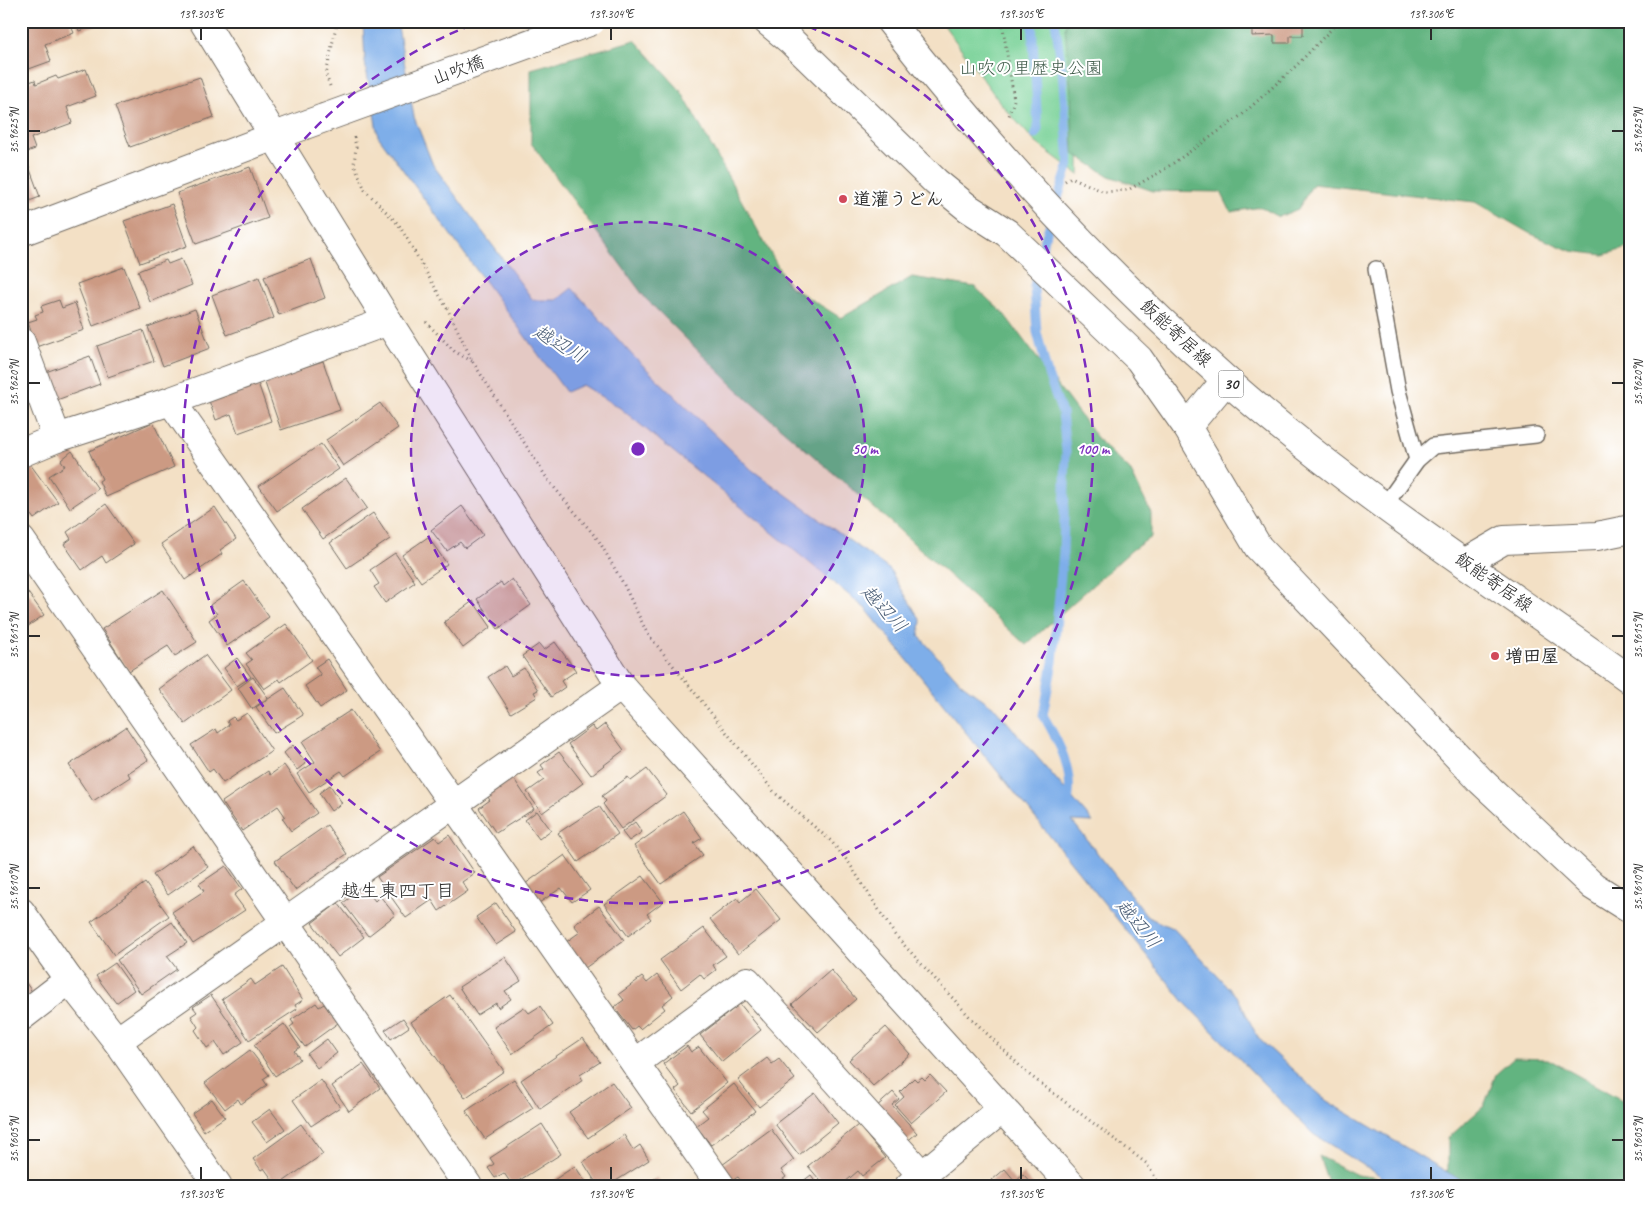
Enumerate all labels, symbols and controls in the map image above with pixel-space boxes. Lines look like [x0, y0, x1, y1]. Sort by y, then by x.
text: 139.303°E [179, 6, 225, 22]
text: 139.304°E [589, 6, 635, 22]
text: 139.305°E [999, 6, 1045, 22]
text: 139.306°E [1409, 6, 1455, 22]
street label: 山吹橋 [429, 50, 487, 90]
park label: 山吹の里歴史公園 [959, 57, 1103, 79]
text: 35.9625°N [6, 107, 22, 154]
text: 35.9625°N [1630, 107, 1646, 154]
place label: 道灌うどん [853, 188, 944, 210]
marker: 道灌うどん [837, 193, 849, 205]
street label: 飯能寄居線 [1136, 294, 1216, 372]
water label: 越辺川 [528, 319, 591, 369]
text: 35.9620°N [6, 359, 22, 406]
text: 35.9620°N [1630, 359, 1646, 406]
road number: 30 [1218, 370, 1244, 398]
centre of rings [629, 440, 647, 458]
text: 50 m [852, 440, 879, 459]
text: 100 m [1077, 440, 1111, 459]
street label: 飯能寄居線 [1451, 547, 1537, 617]
water label: 越辺川 [855, 579, 912, 638]
text: 35.9615°N [6, 612, 22, 659]
text: 35.9615°N [1630, 612, 1646, 659]
place label: 増田屋 [1505, 645, 1559, 667]
marker: 増田屋 [1489, 650, 1501, 662]
text: 35.9610°N [6, 864, 22, 911]
text: 35.9610°N [1630, 864, 1646, 911]
district label: 越生東四丁目 [341, 879, 455, 903]
water label: 越辺川 [1110, 894, 1166, 954]
text: 35.9605°N [6, 1116, 22, 1163]
text: 35.9605°N [1630, 1116, 1646, 1163]
text: 139.303°E [179, 1186, 225, 1202]
text: 139.304°E [589, 1186, 635, 1202]
text: 139.305°E [999, 1186, 1045, 1202]
text: 139.306°E [1409, 1186, 1455, 1202]

